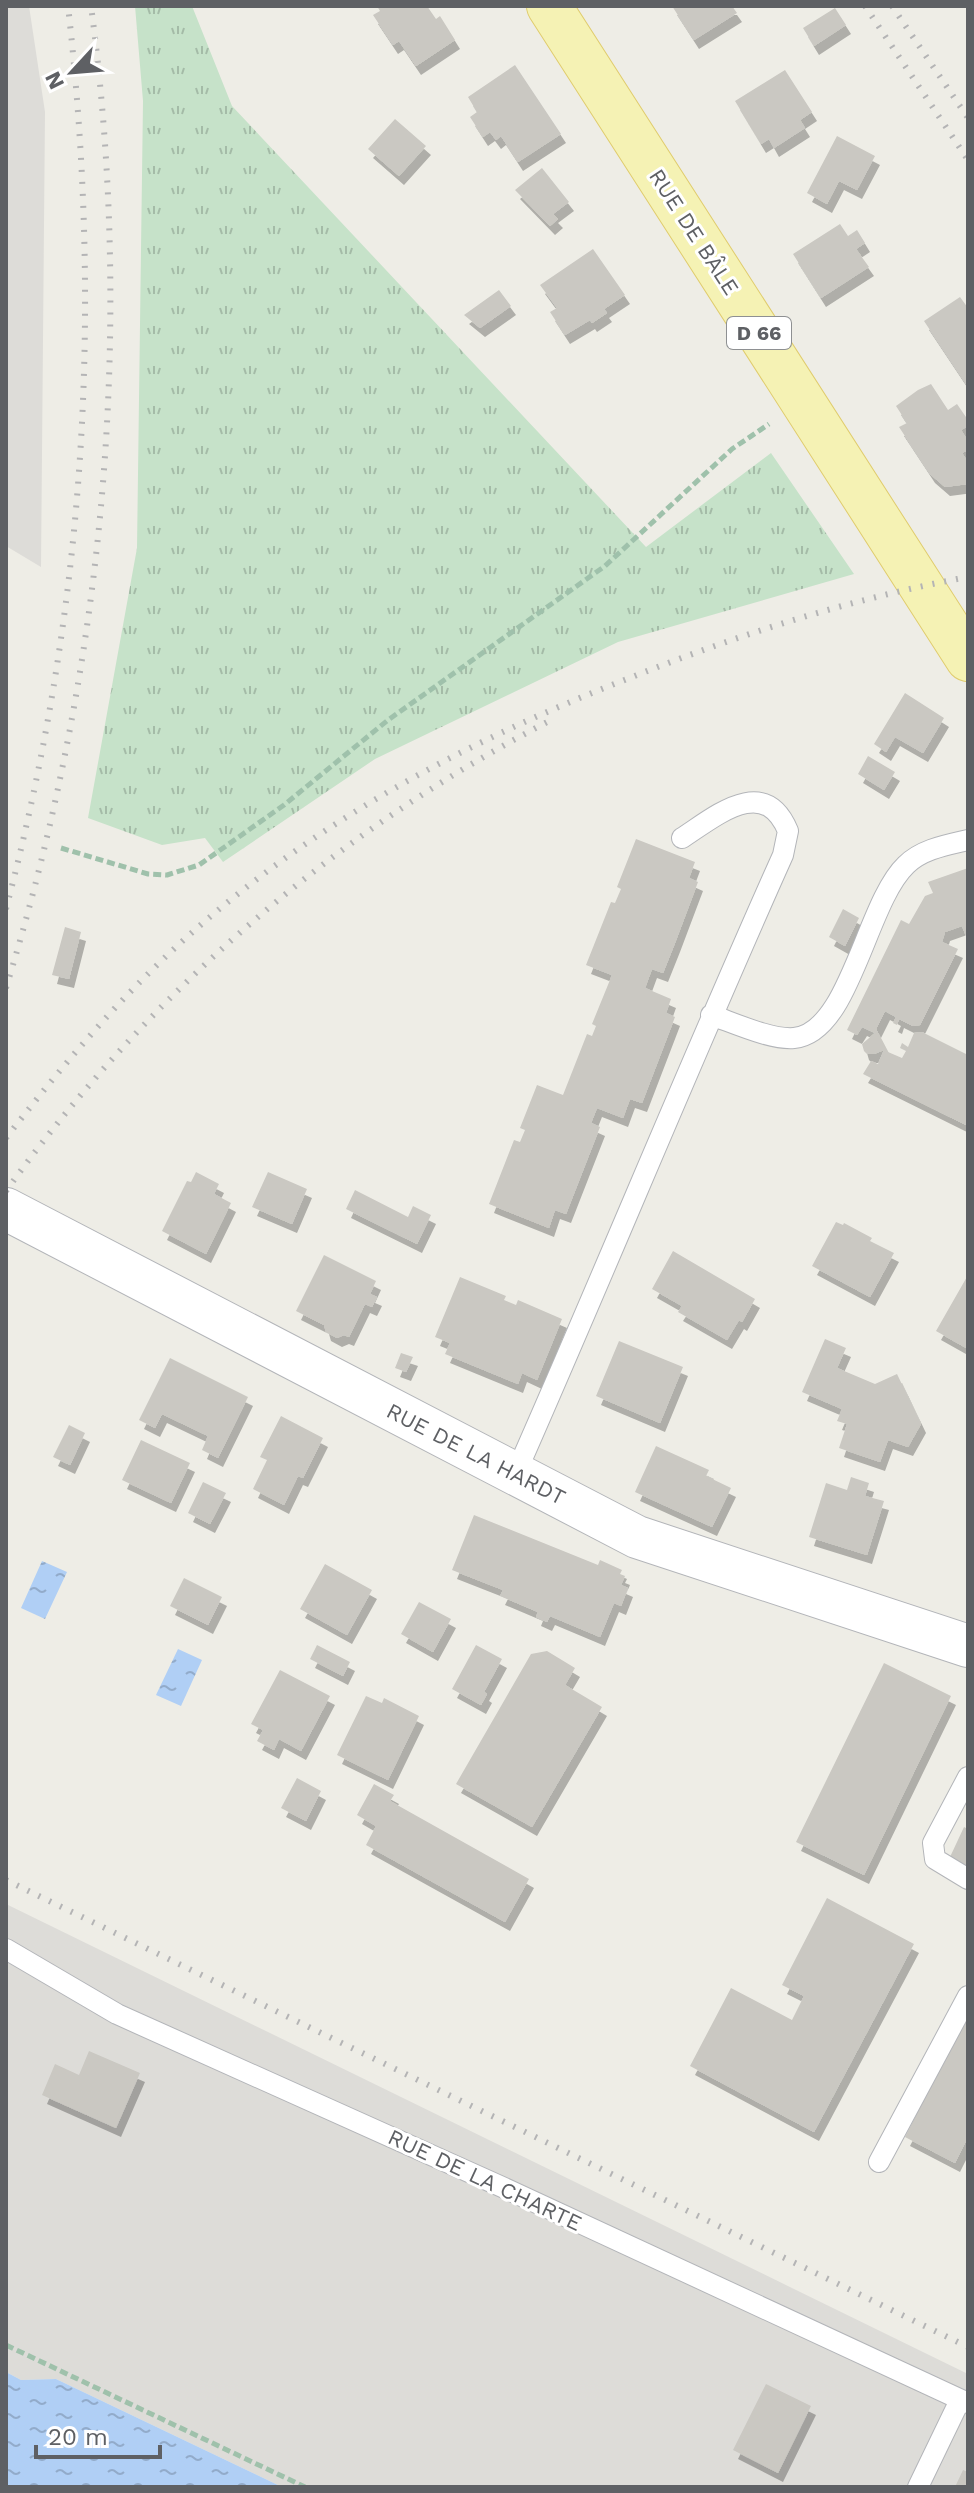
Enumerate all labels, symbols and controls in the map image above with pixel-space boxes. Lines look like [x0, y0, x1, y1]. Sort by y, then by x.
north arrow [32, 32, 112, 112]
text: N [40, 68, 69, 93]
street label: RUE DE BÂLE [644, 164, 744, 300]
road number: D 66 [727, 317, 791, 349]
street label: RUE DE LA HARDT [382, 1398, 570, 1510]
street label: RUE DE LA CHARTE [384, 2124, 586, 2236]
scale bar [36, 2409, 160, 2459]
text: 20 m [48, 2423, 108, 2451]

